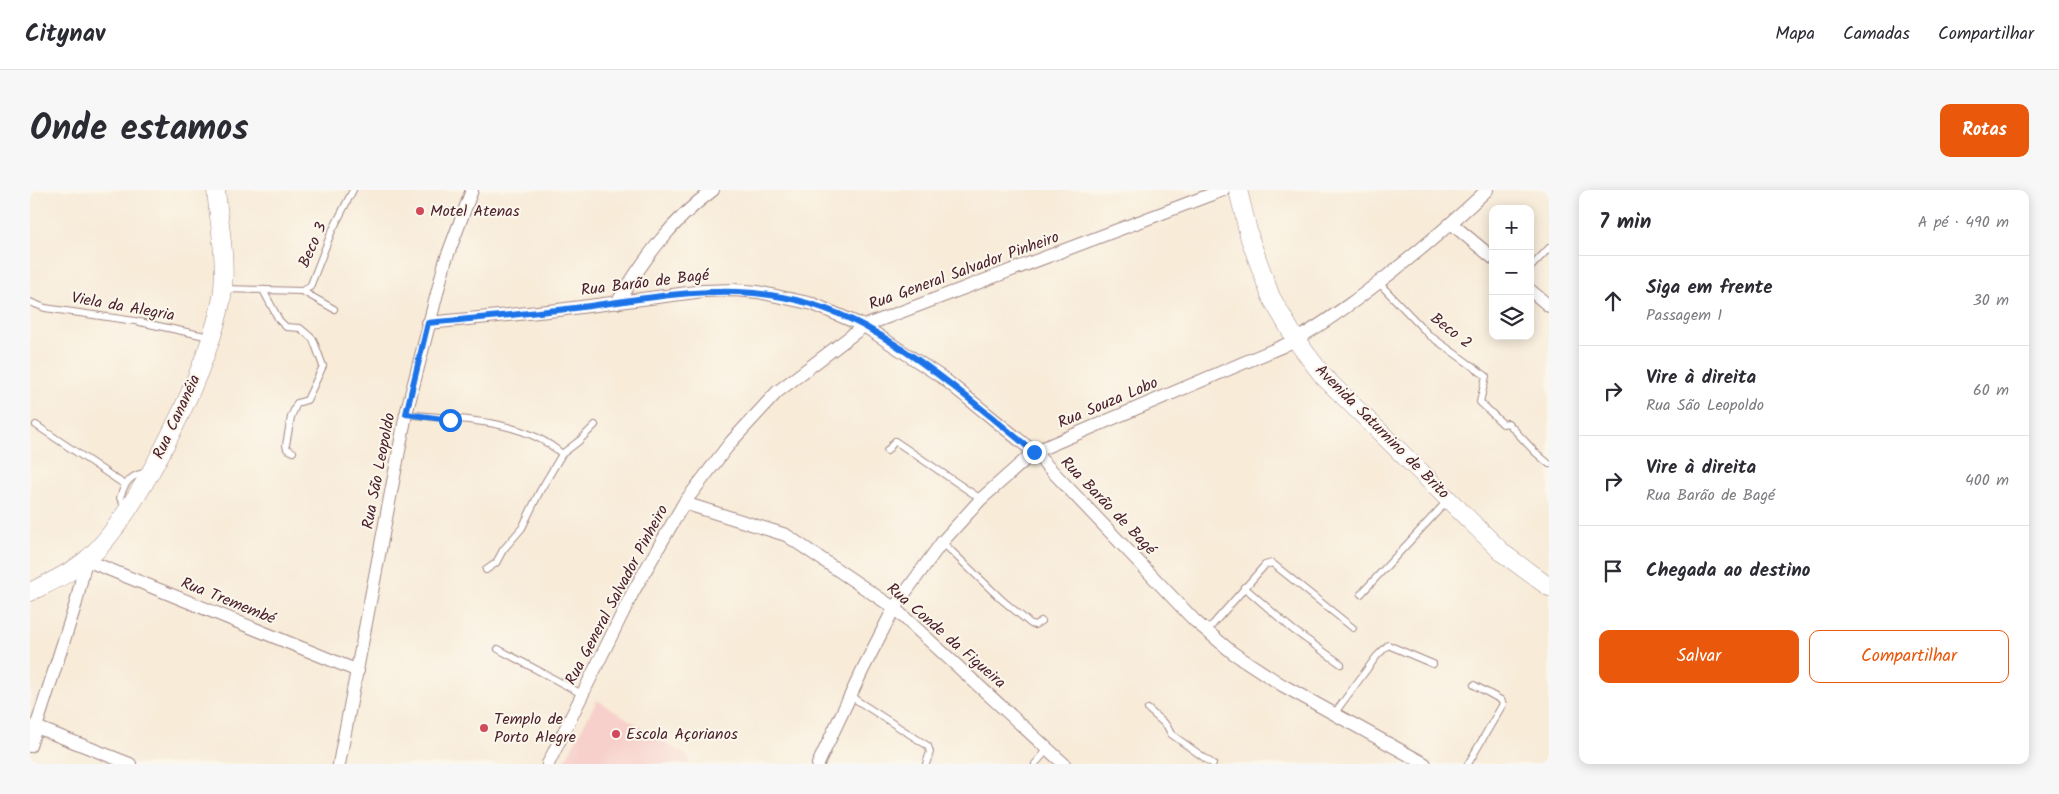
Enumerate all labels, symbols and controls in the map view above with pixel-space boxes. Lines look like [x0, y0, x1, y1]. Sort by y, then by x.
text: Citynav [25, 15, 105, 54]
text: Mapa [1775, 20, 1815, 49]
text: Camadas [1843, 20, 1910, 49]
text: Compartilhar [1938, 20, 2034, 49]
text: Onde estamos [30, 102, 249, 158]
button: Rotas [1940, 104, 2029, 157]
place label: Motel Atenas [430, 199, 520, 224]
marker: Motel Atenas [414, 205, 426, 217]
map controls [1489, 205, 1534, 340]
button: + [1489, 205, 1534, 250]
text: 7 min [1599, 206, 1651, 239]
text: A pé · 490 m [1918, 210, 2009, 235]
street label: Beco 3 [292, 218, 334, 272]
street label: Rua General Salvador Pinheiro [865, 225, 1063, 317]
button: − [1489, 250, 1534, 295]
street label: Rua Barão de Bagé [579, 263, 712, 303]
text: Siga em frente [1646, 273, 1773, 303]
street label: Viela da Alegria [69, 286, 177, 328]
icon: ahead [1599, 287, 1627, 315]
text: 30 m [1973, 288, 2009, 313]
button: layers [1489, 295, 1534, 340]
text: Passagem 1 [1646, 303, 1722, 328]
street label: Beco 2 [1425, 307, 1477, 355]
street label: Avenida Saturnino de Brito [1309, 359, 1455, 505]
text: Vire à direita [1646, 363, 1756, 393]
street label: Rua Cananéia [146, 371, 208, 463]
street label: Rua Souza Lobo [1054, 371, 1162, 435]
icon: right [1599, 377, 1627, 405]
text: 60 m [1973, 378, 2009, 403]
text: Rua São Leopoldo [1646, 393, 1764, 418]
route start [439, 409, 462, 432]
street label: Rua São Leopoldo [355, 411, 403, 531]
route end [1023, 441, 1046, 464]
street label: Rua Barão de Bagé [1054, 451, 1163, 562]
text: Vire à direita [1646, 453, 1756, 483]
icon: right [1599, 467, 1627, 495]
text: 400 m [1965, 468, 2009, 493]
text: Rua Barão de Bagé [1646, 483, 1775, 508]
street label: Rua General Salvador Pinheiro [559, 500, 675, 690]
text: Chegada ao destino [1646, 556, 1811, 586]
icon: arrive [1599, 557, 1627, 585]
street label: Rua Tremembé [177, 571, 280, 632]
street label: Rua Conde da Figueira [881, 577, 1011, 695]
button: Salvar [1599, 630, 1799, 683]
button: Compartilhar [1809, 630, 2009, 683]
place label: Templo de Porto Alegre [494, 707, 576, 750]
marker: Templo de Porto Alegre [478, 722, 490, 734]
place label: Escola Açorianos [626, 722, 738, 747]
marker: Escola Açorianos [610, 728, 622, 740]

